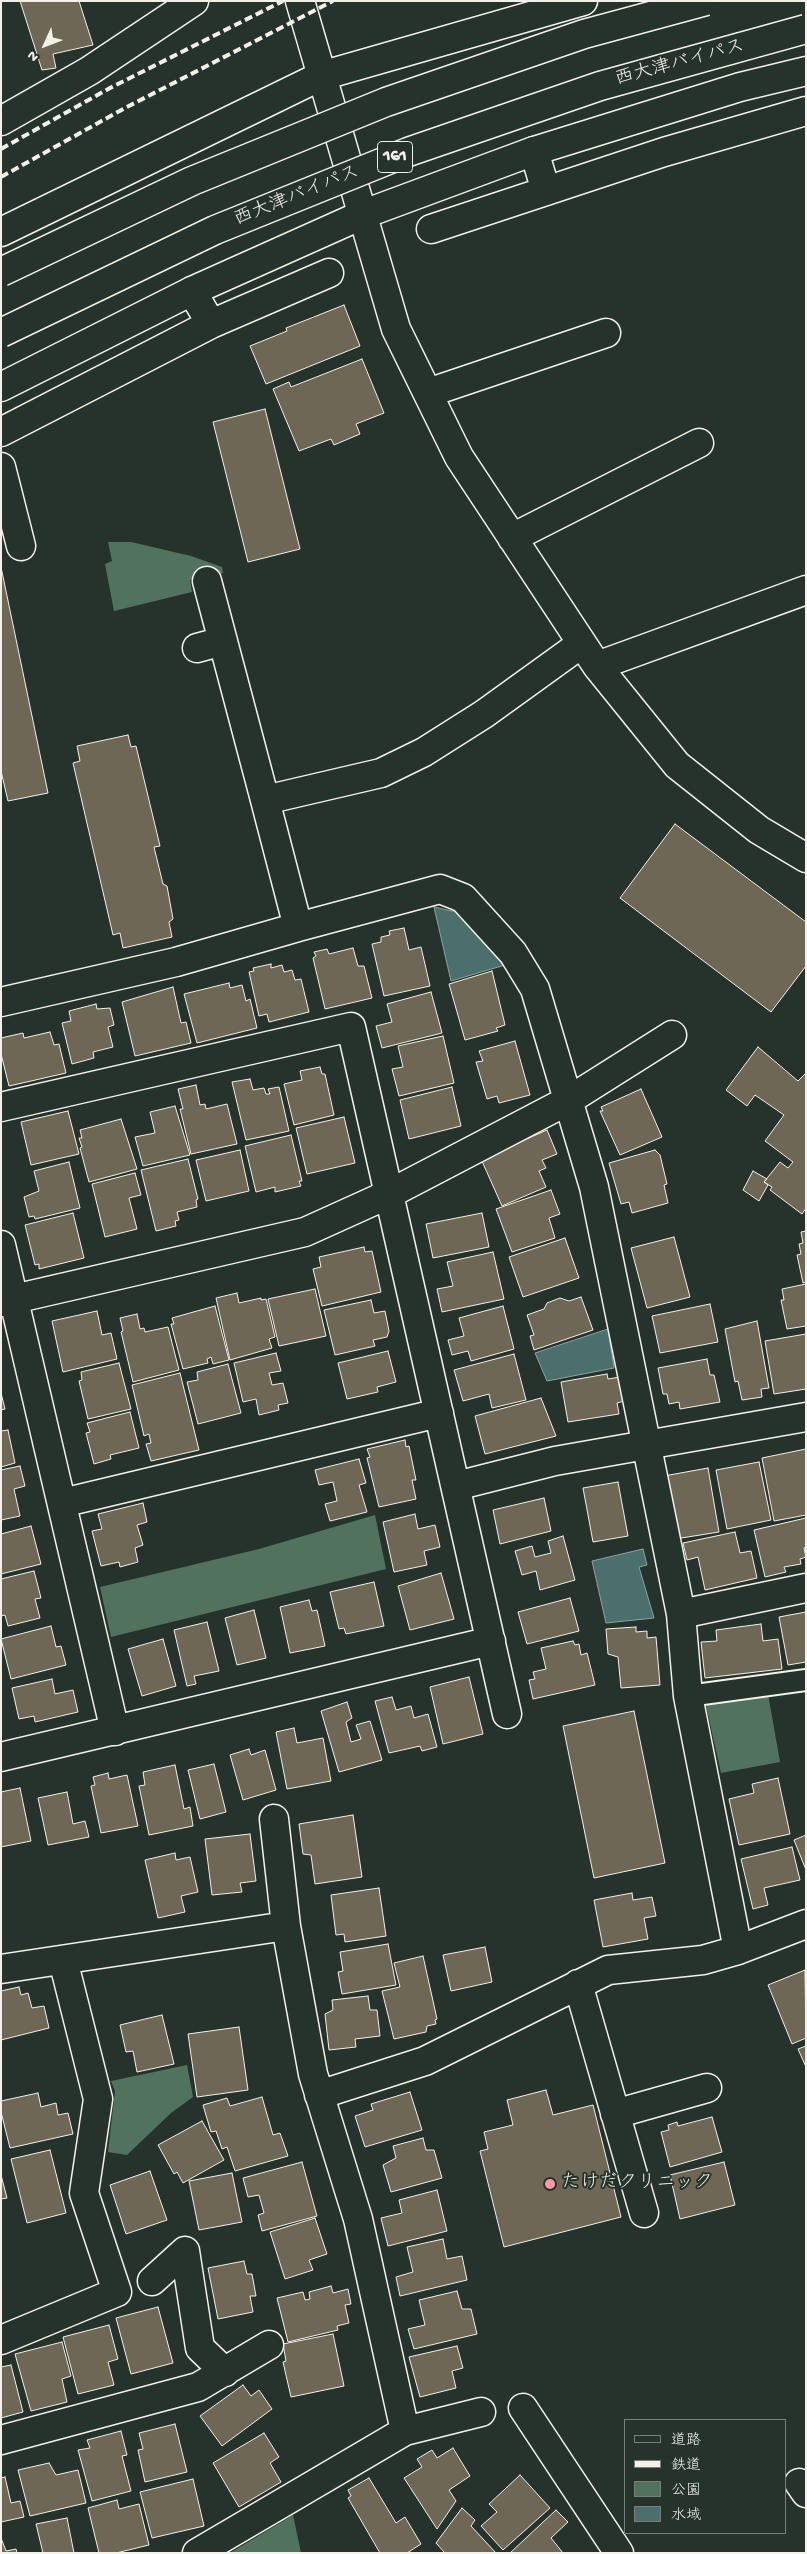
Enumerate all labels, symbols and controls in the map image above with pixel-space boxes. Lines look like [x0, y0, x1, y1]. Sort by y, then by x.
north arrow [20, 20, 70, 70]
street label: 西大津バイパス [613, 36, 747, 92]
text: N [24, 46, 43, 65]
road number: 161 [378, 142, 412, 172]
street label: 西大津バイパス [231, 162, 363, 232]
place label: たけだクリニック [561, 2173, 713, 2195]
marker: たけだクリニック [543, 2177, 557, 2191]
legend [624, 2419, 787, 2534]
text: 道路 [671, 2432, 701, 2450]
text: 鉄道 [671, 2457, 701, 2475]
text: 公園 [671, 2482, 701, 2500]
text: 水域 [671, 2507, 701, 2525]

